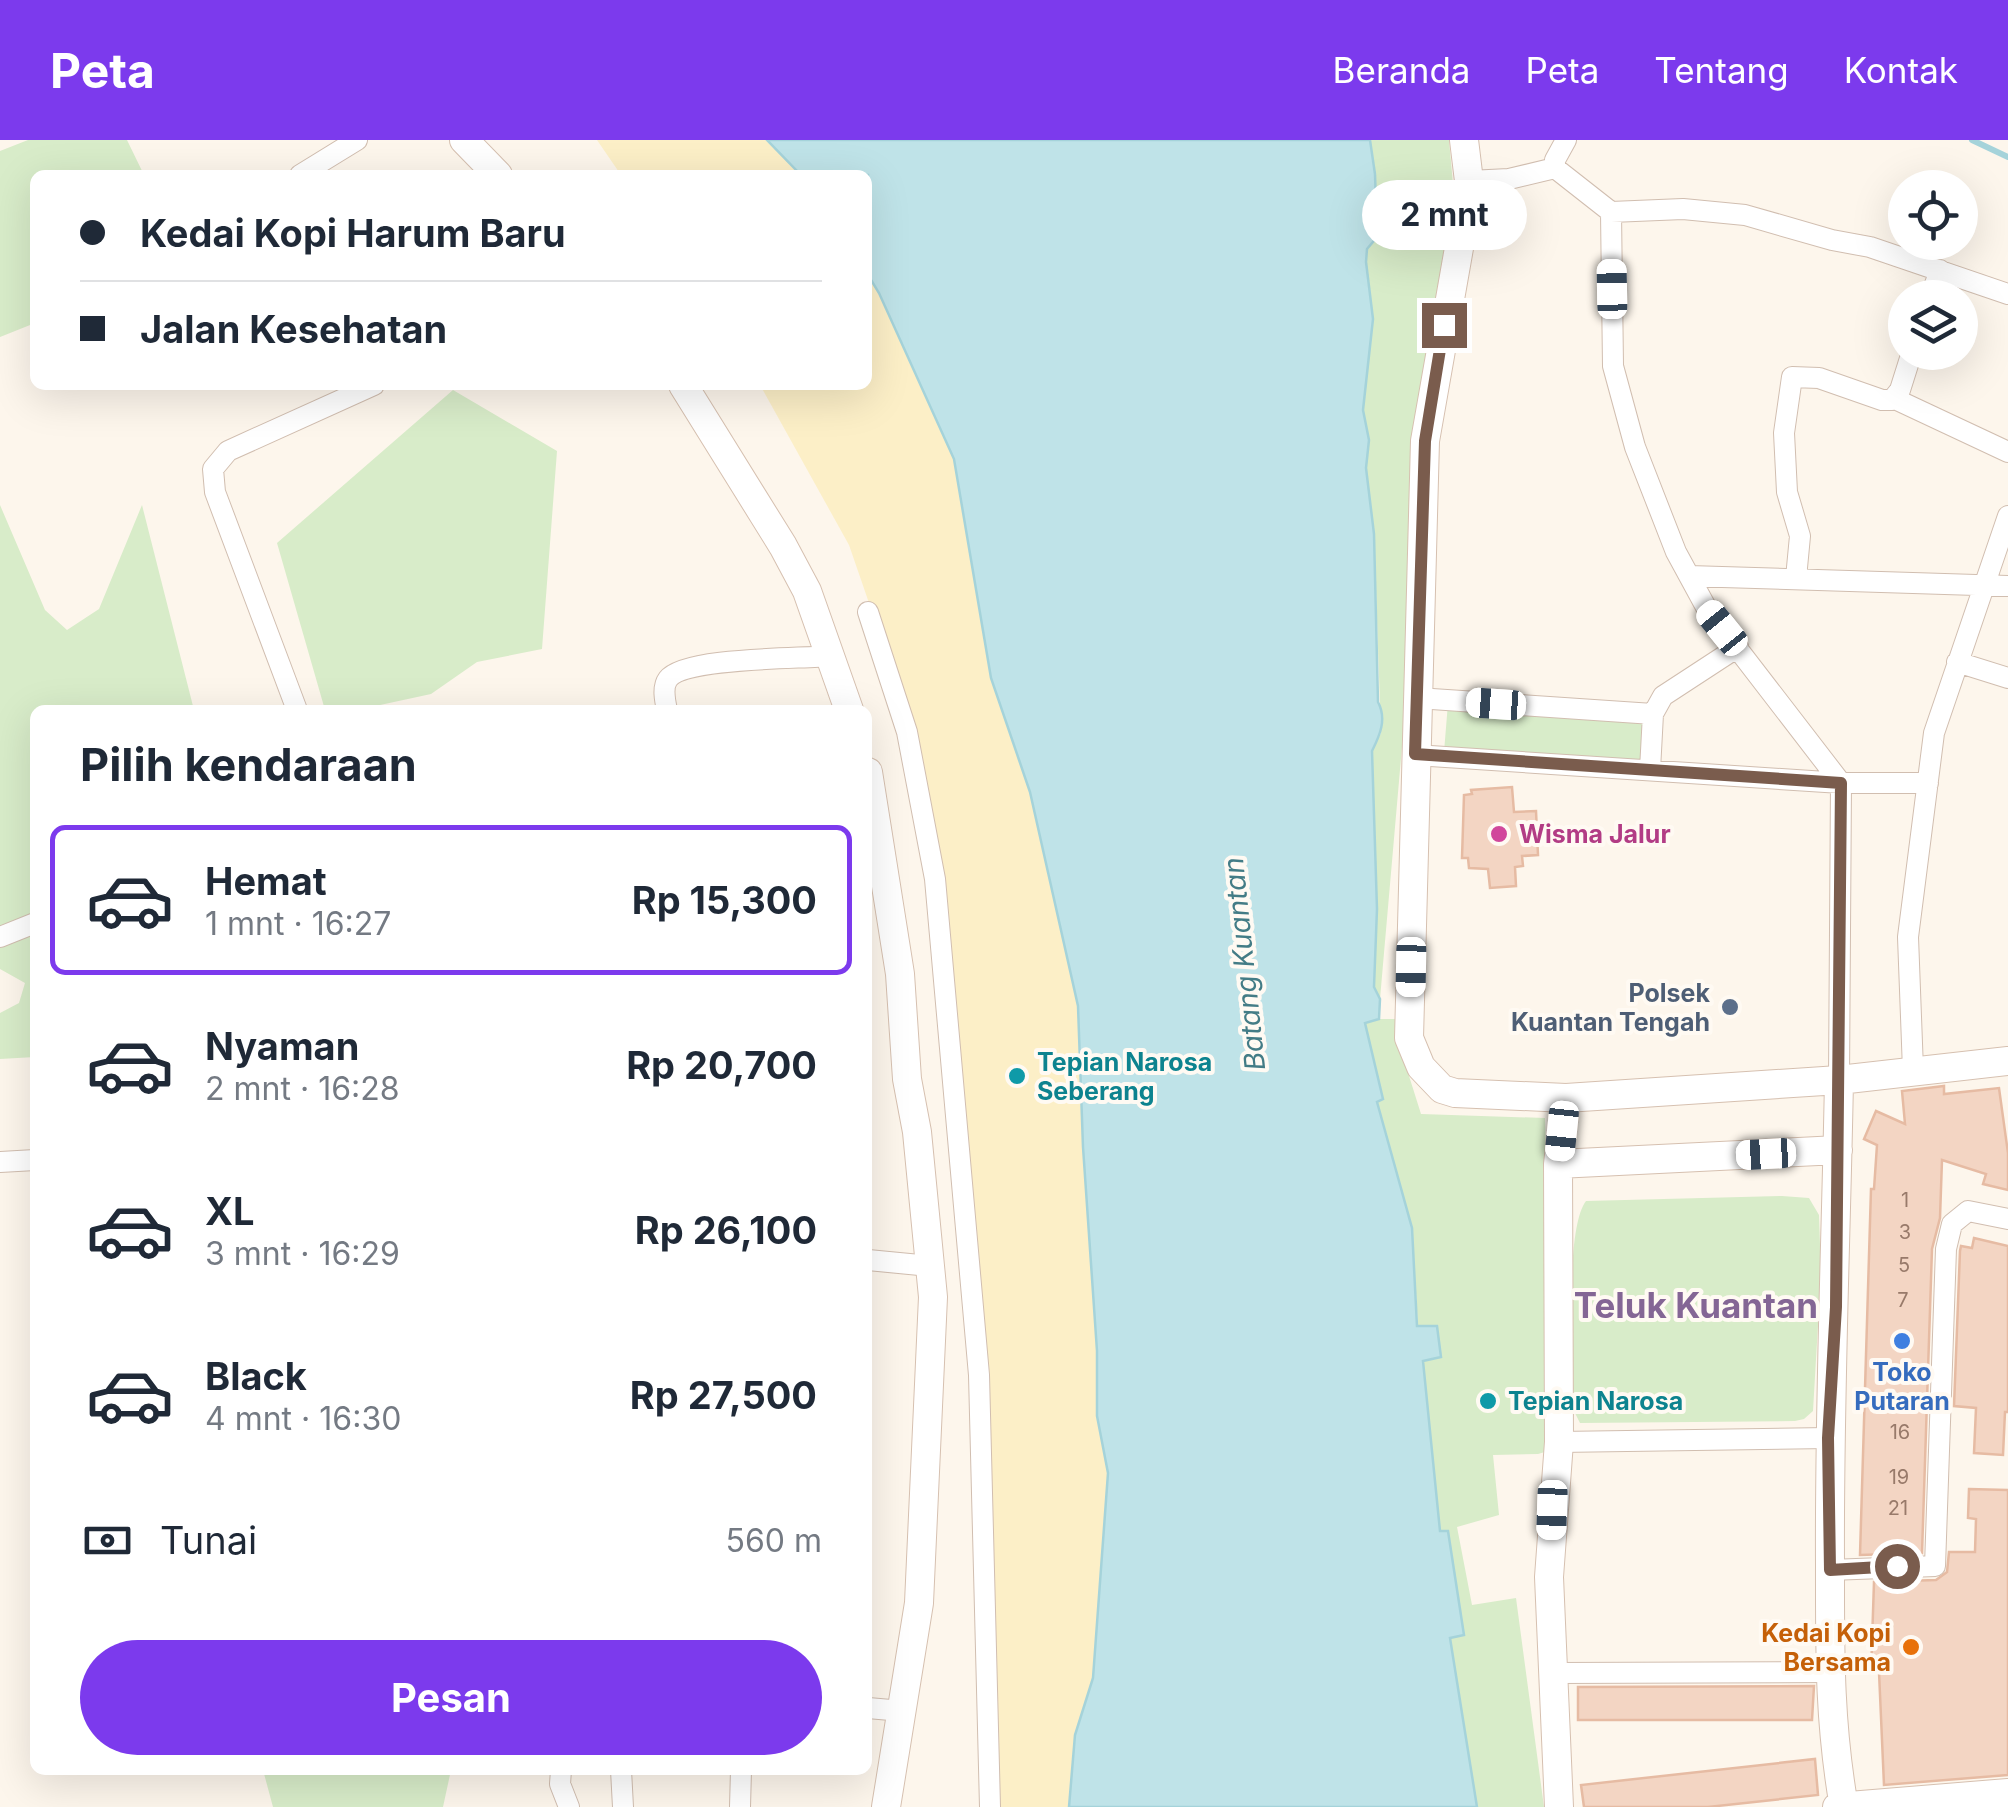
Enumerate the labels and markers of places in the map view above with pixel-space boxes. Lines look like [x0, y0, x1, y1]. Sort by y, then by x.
place label: Wisma Jalur [1519, 819, 1671, 849]
marker: Wisma Jalur [1488, 823, 1510, 845]
place label: Polsek Kuantan Tengah [1511, 978, 1710, 1037]
marker: Polsek Kuantan Tengah [1719, 996, 1741, 1018]
place label: Tepian Narosa Seberang [1037, 1047, 1212, 1106]
marker: Tepian Narosa Seberang [1006, 1065, 1028, 1087]
marker: Toko Putaran [1891, 1330, 1913, 1352]
place label: Toko Putaran [1854, 1357, 1950, 1416]
place label: Tepian Narosa [1508, 1386, 1683, 1416]
marker: Tepian Narosa [1477, 1390, 1499, 1412]
place label: Kedai Kopi Bersama [1761, 1618, 1891, 1677]
marker: Kedai Kopi Bersama [1900, 1636, 1922, 1658]

